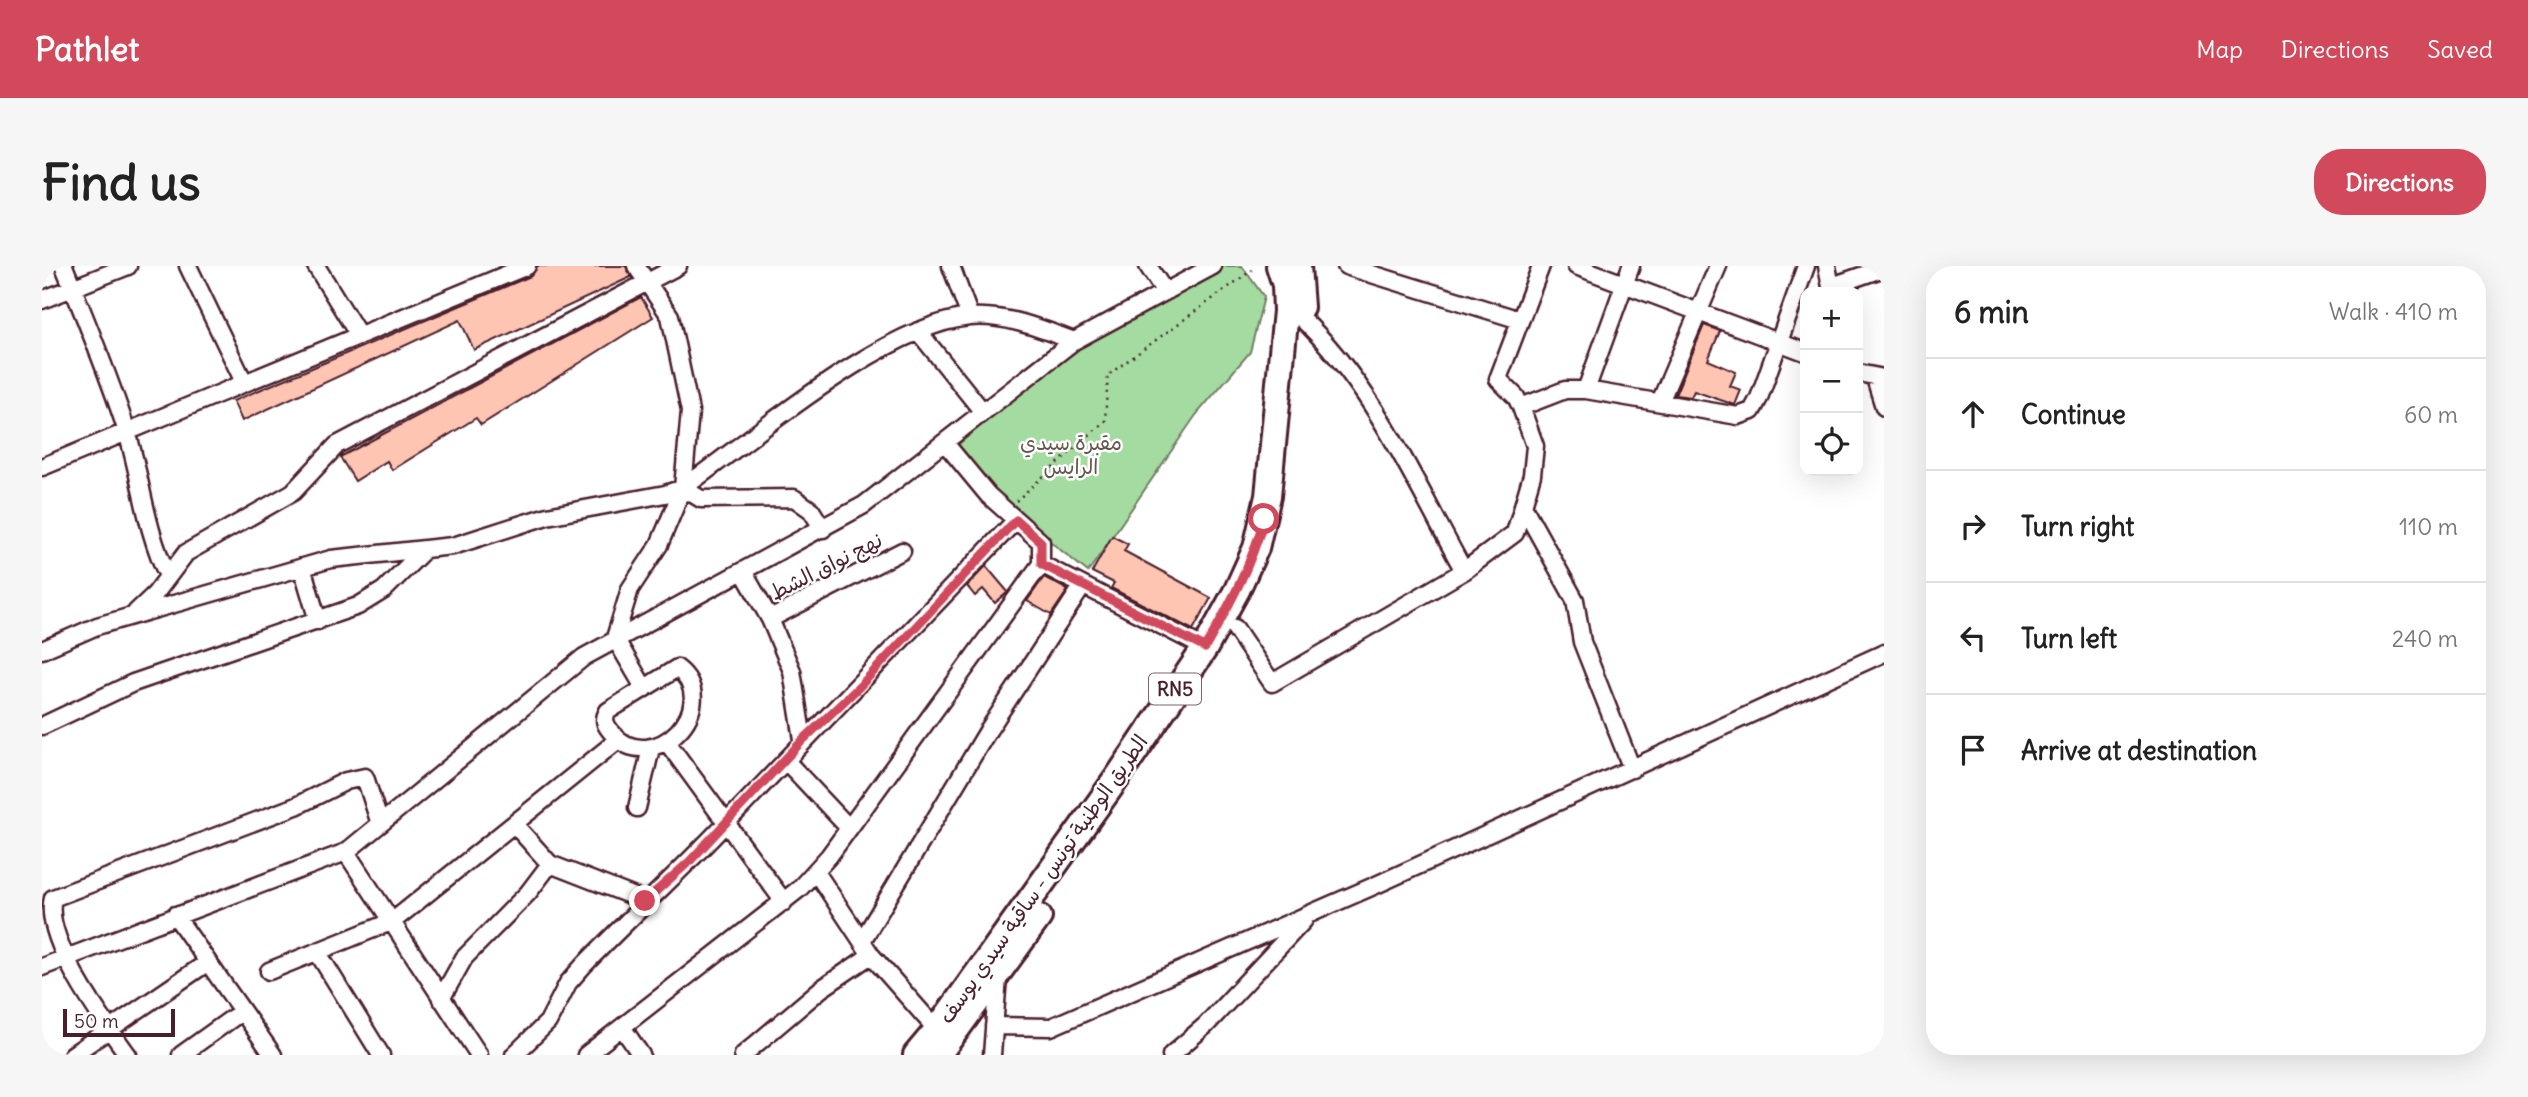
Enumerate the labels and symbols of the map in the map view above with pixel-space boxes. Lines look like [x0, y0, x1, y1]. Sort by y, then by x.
park label: مقبرة سيدي الرايس [1020, 429, 1122, 480]
route start [1248, 503, 1279, 534]
street label: نهج نواق الشط [765, 526, 887, 607]
road number: RN5 [1149, 674, 1201, 704]
street label: الطريق الوطنية تونس - ساقية سيدي يوسف [932, 729, 1155, 1030]
route end [629, 885, 660, 916]
scale bar [63, 1006, 175, 1038]

